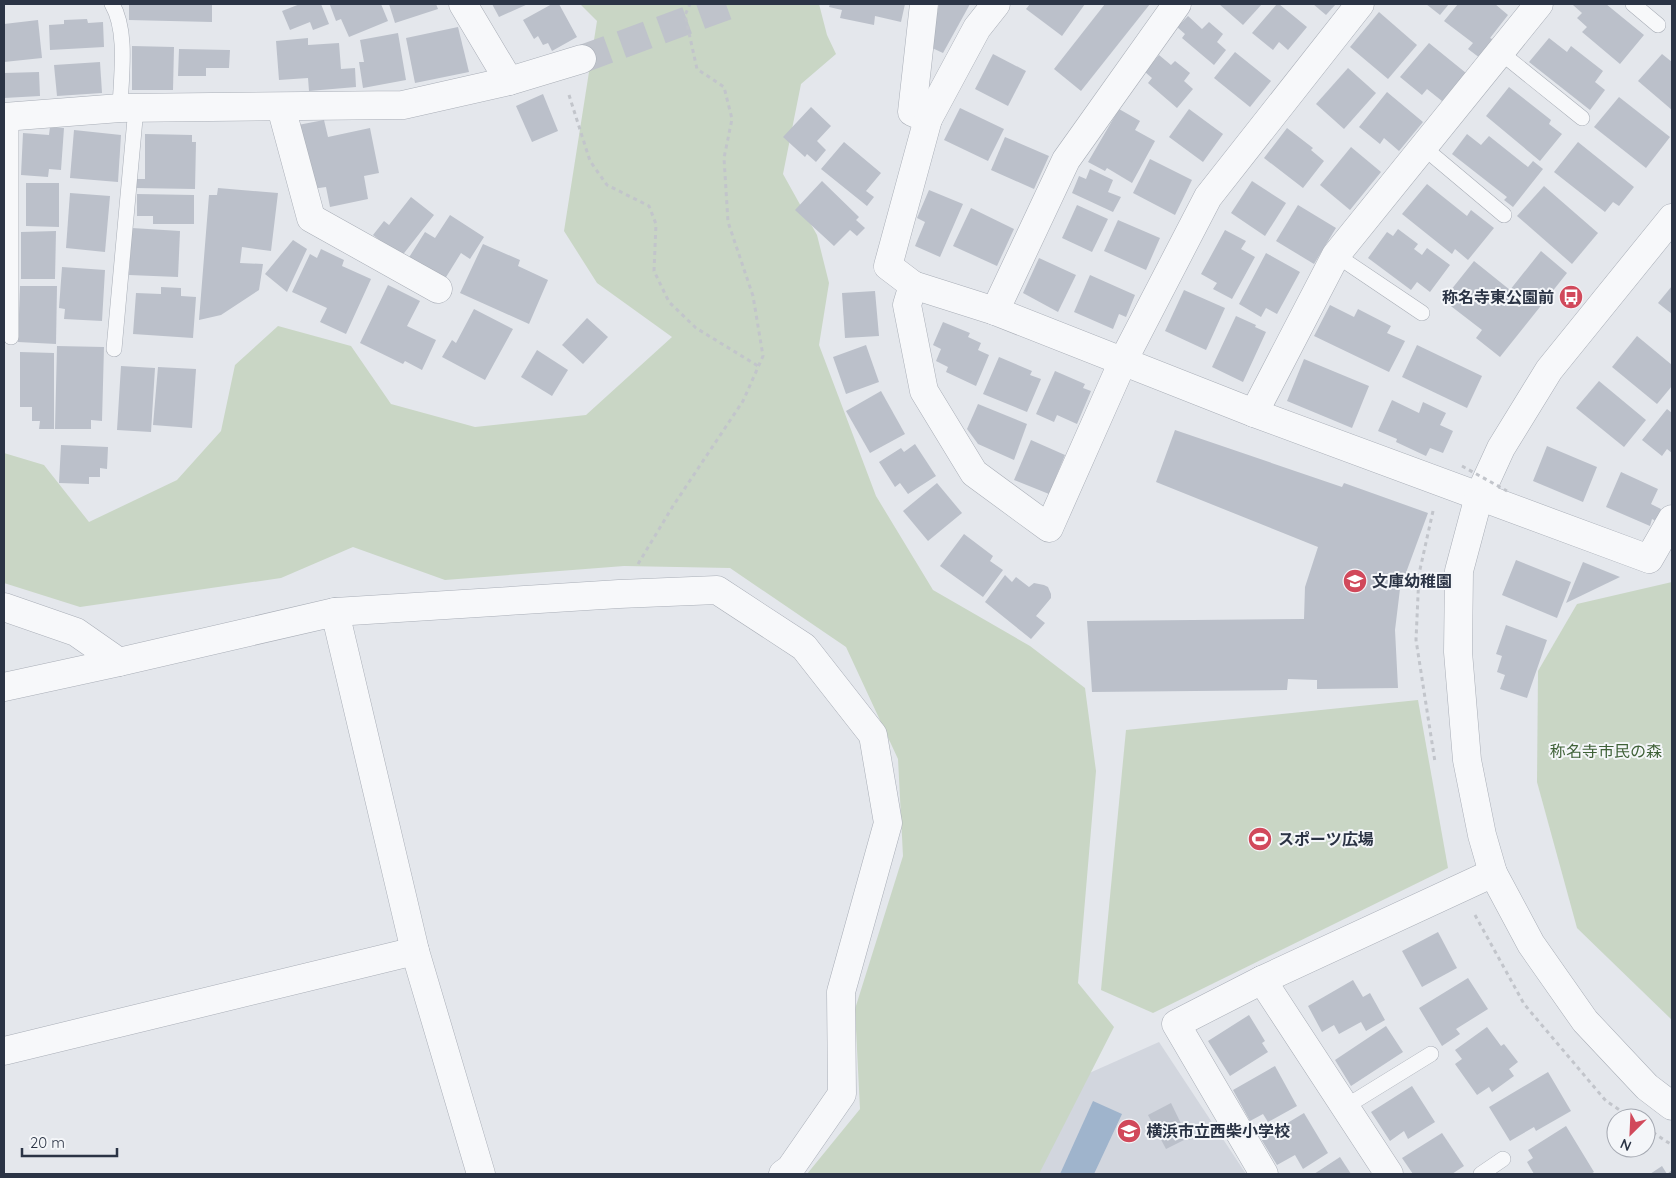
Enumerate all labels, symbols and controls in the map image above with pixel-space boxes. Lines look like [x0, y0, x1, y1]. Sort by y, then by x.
bus stop icon: 称名寺東公園前 [1558, 284, 1584, 310]
place label: 称名寺東公園前 [1442, 287, 1554, 307]
school or university icon: 文庫幼稚園 [1342, 568, 1368, 594]
place label: 文庫幼稚園 [1372, 571, 1452, 591]
park label: 称名寺市民の森 [1550, 741, 1662, 761]
sports icon: スポーツ広場 [1247, 826, 1273, 852]
place label: スポーツ広場 [1278, 829, 1374, 849]
north arrow [1606, 1108, 1656, 1158]
school or university icon: 横浜市立西柴小学校 [1116, 1118, 1142, 1144]
place label: 横浜市立西柴小学校 [1146, 1121, 1290, 1141]
scale bar [22, 1126, 118, 1158]
text: 20 m [30, 1133, 65, 1152]
text: N [1617, 1135, 1634, 1155]

